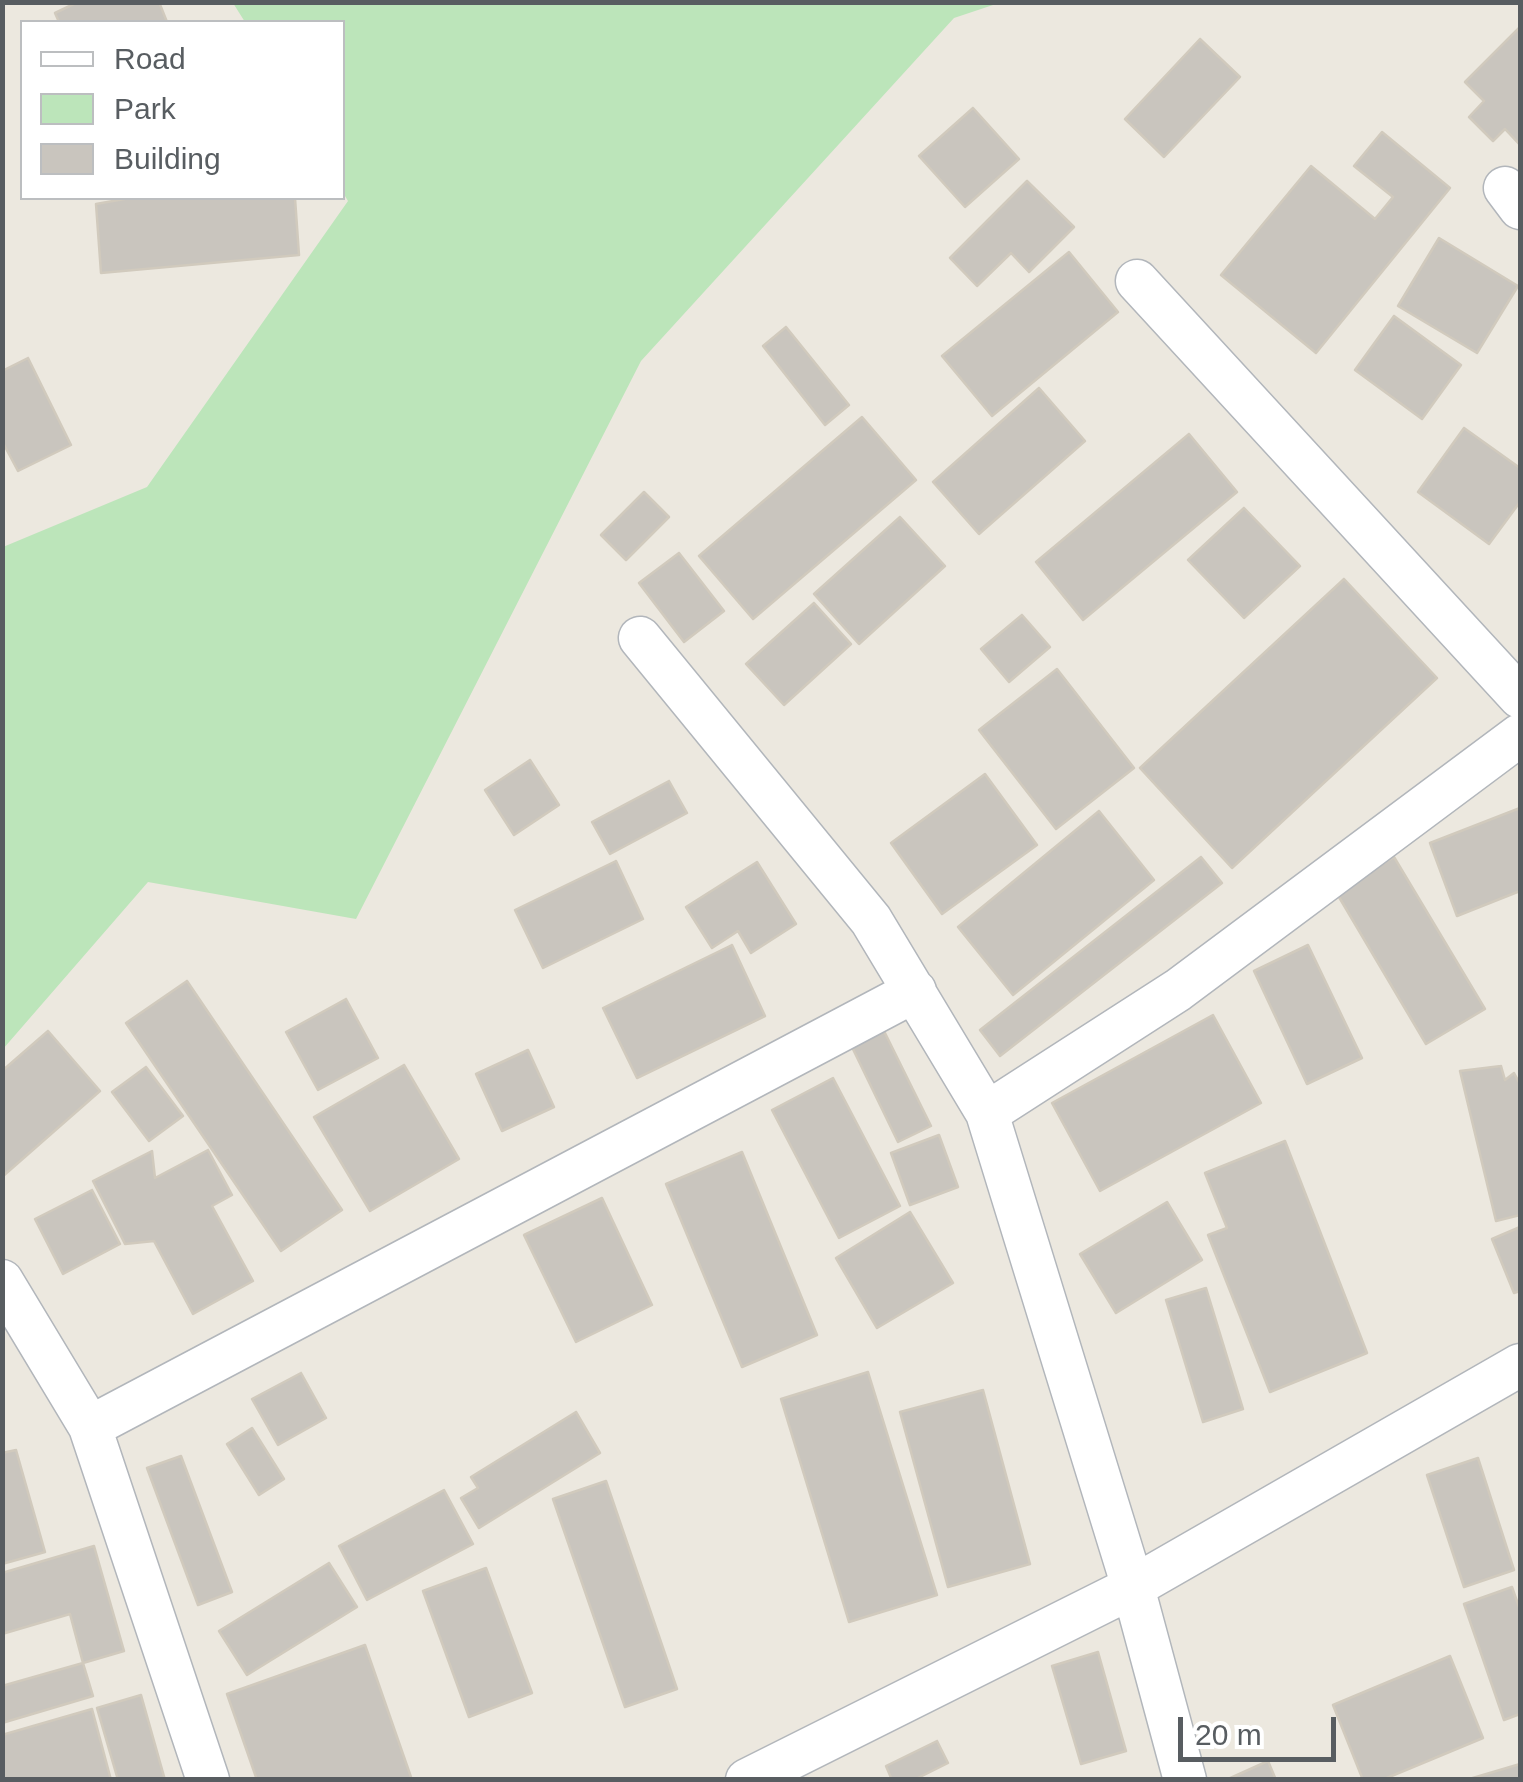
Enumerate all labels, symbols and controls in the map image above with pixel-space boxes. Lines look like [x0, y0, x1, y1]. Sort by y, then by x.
legend [20, 20, 345, 200]
text: Road [114, 42, 186, 75]
text: Park [114, 92, 176, 125]
text: Building [114, 142, 221, 175]
scale bar [1183, 1697, 1340, 1759]
text: 20 m [1195, 1718, 1262, 1751]

